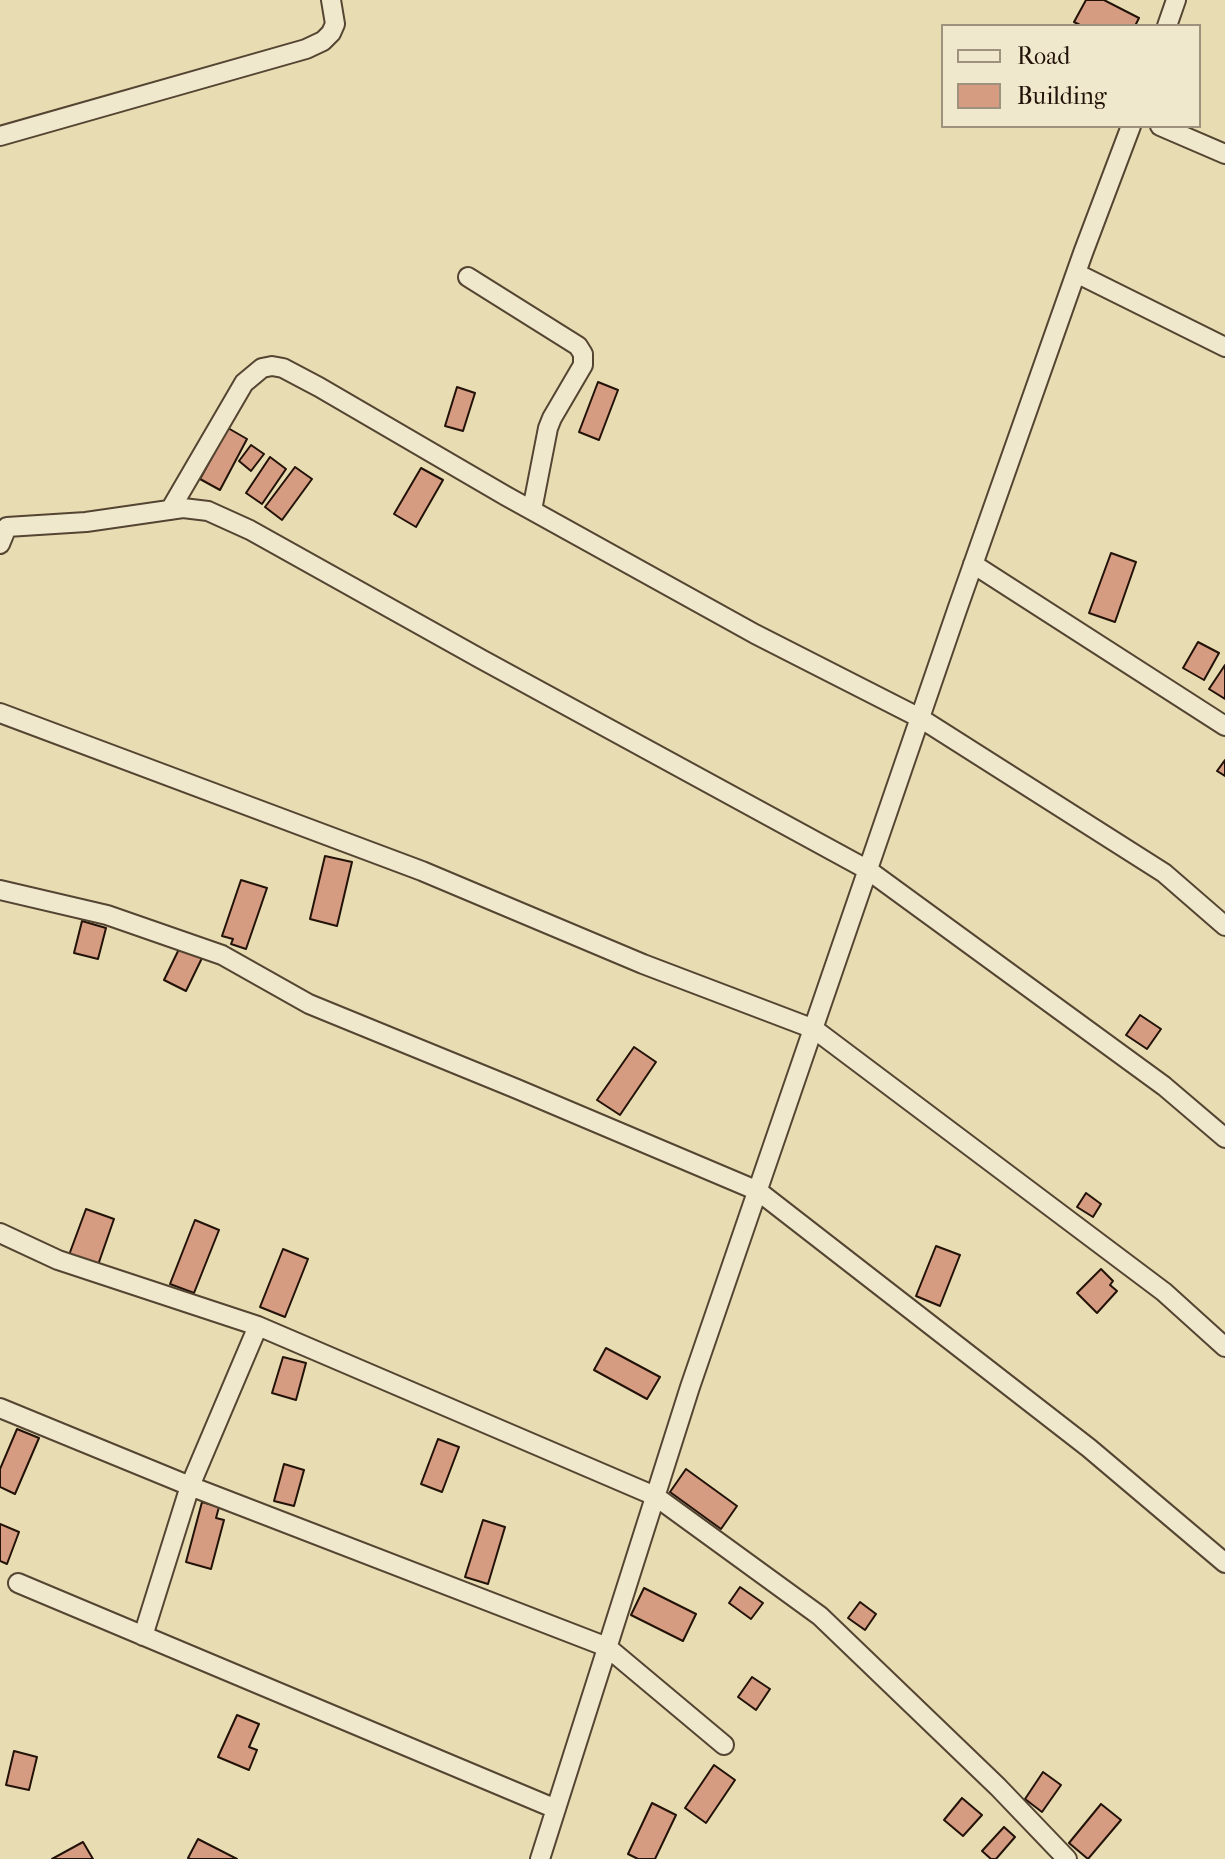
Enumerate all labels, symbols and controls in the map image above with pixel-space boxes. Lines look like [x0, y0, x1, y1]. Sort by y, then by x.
legend [941, 24, 1201, 128]
text: Road [1017, 42, 1070, 70]
text: Building [1017, 82, 1107, 110]

